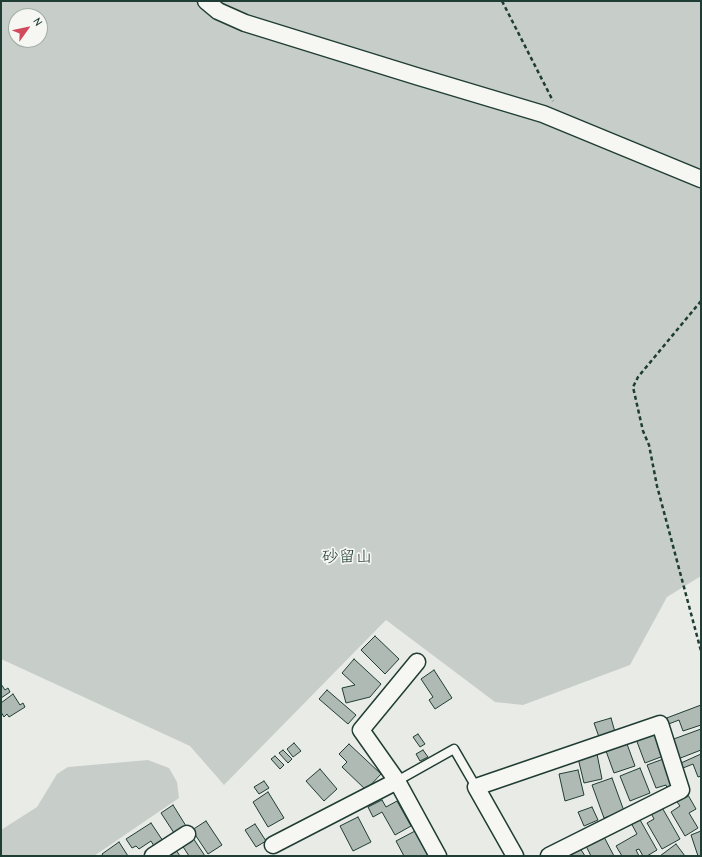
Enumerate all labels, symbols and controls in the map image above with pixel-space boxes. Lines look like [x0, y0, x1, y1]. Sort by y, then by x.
north arrow [8, 8, 48, 48]
text: N [30, 15, 45, 28]
district label: 砂留山 [322, 547, 372, 567]

